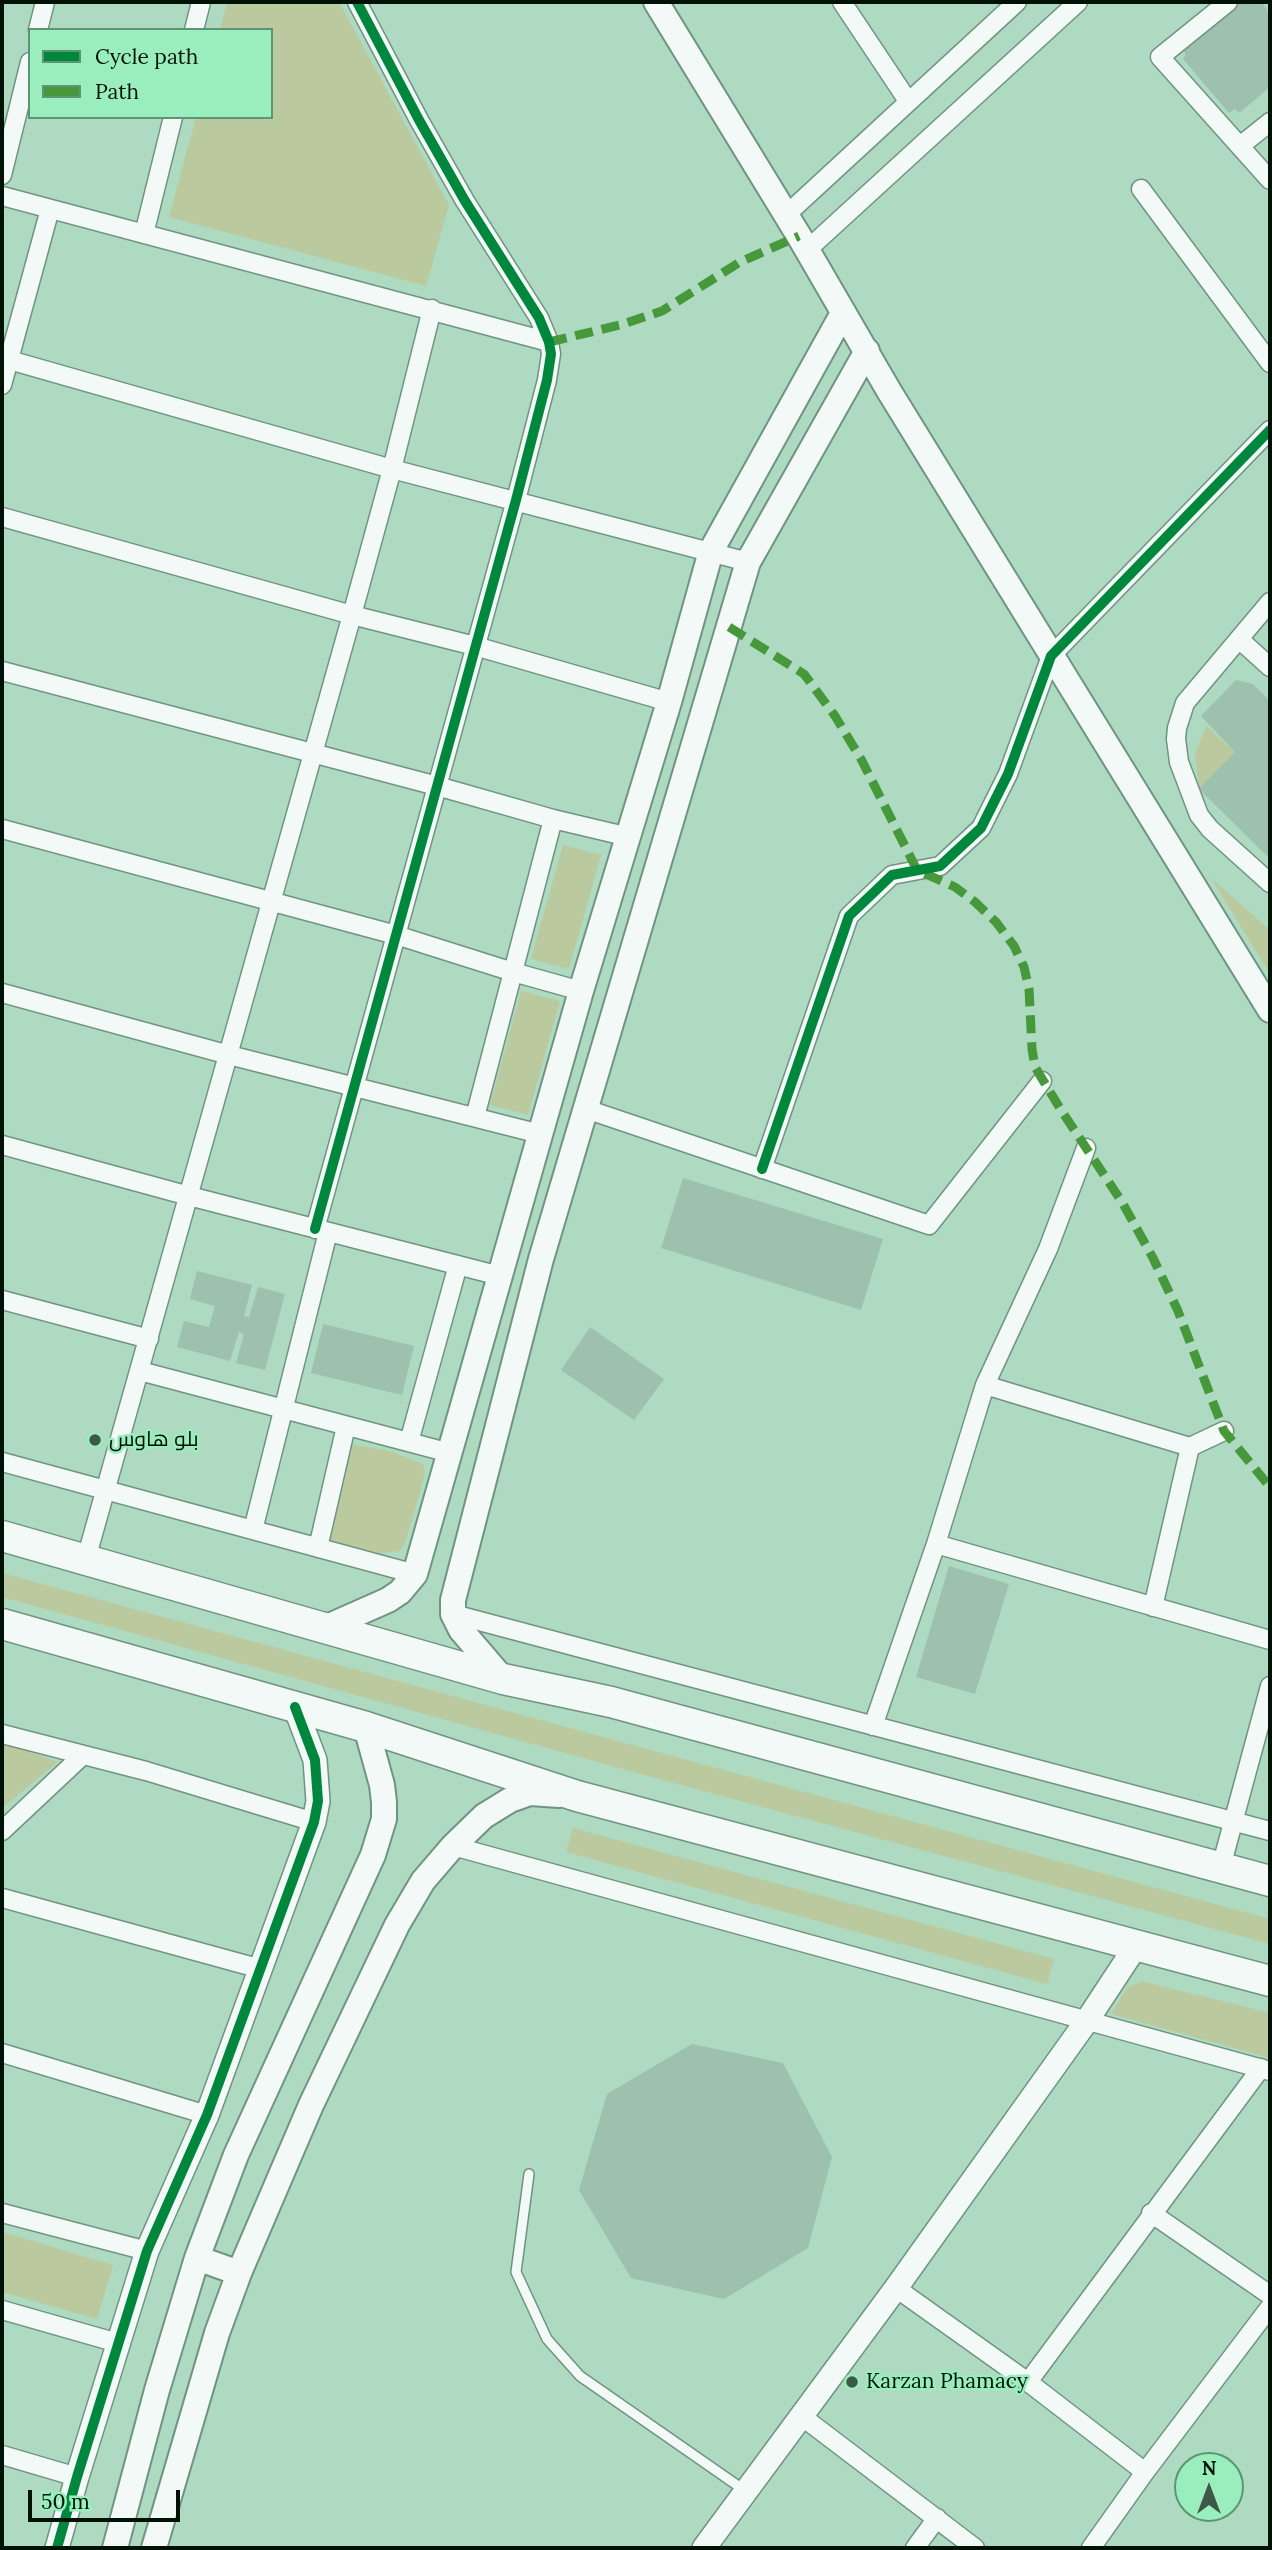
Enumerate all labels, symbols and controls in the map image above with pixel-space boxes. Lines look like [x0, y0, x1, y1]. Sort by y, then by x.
legend [28, 28, 273, 119]
text: Cycle path [95, 43, 198, 70]
text: Path [95, 78, 139, 105]
place label: بلو هاوس [109, 1427, 199, 1453]
marker: بلو هاوس [87, 1432, 103, 1448]
place label: Karzan Phamacy [866, 2369, 1028, 2395]
marker: Karzan Phamacy [844, 2374, 860, 2390]
north arrow [1174, 2452, 1244, 2522]
text: N [1202, 2456, 1216, 2480]
scale bar [32, 2476, 184, 2520]
text: 50 m [41, 2488, 90, 2515]

